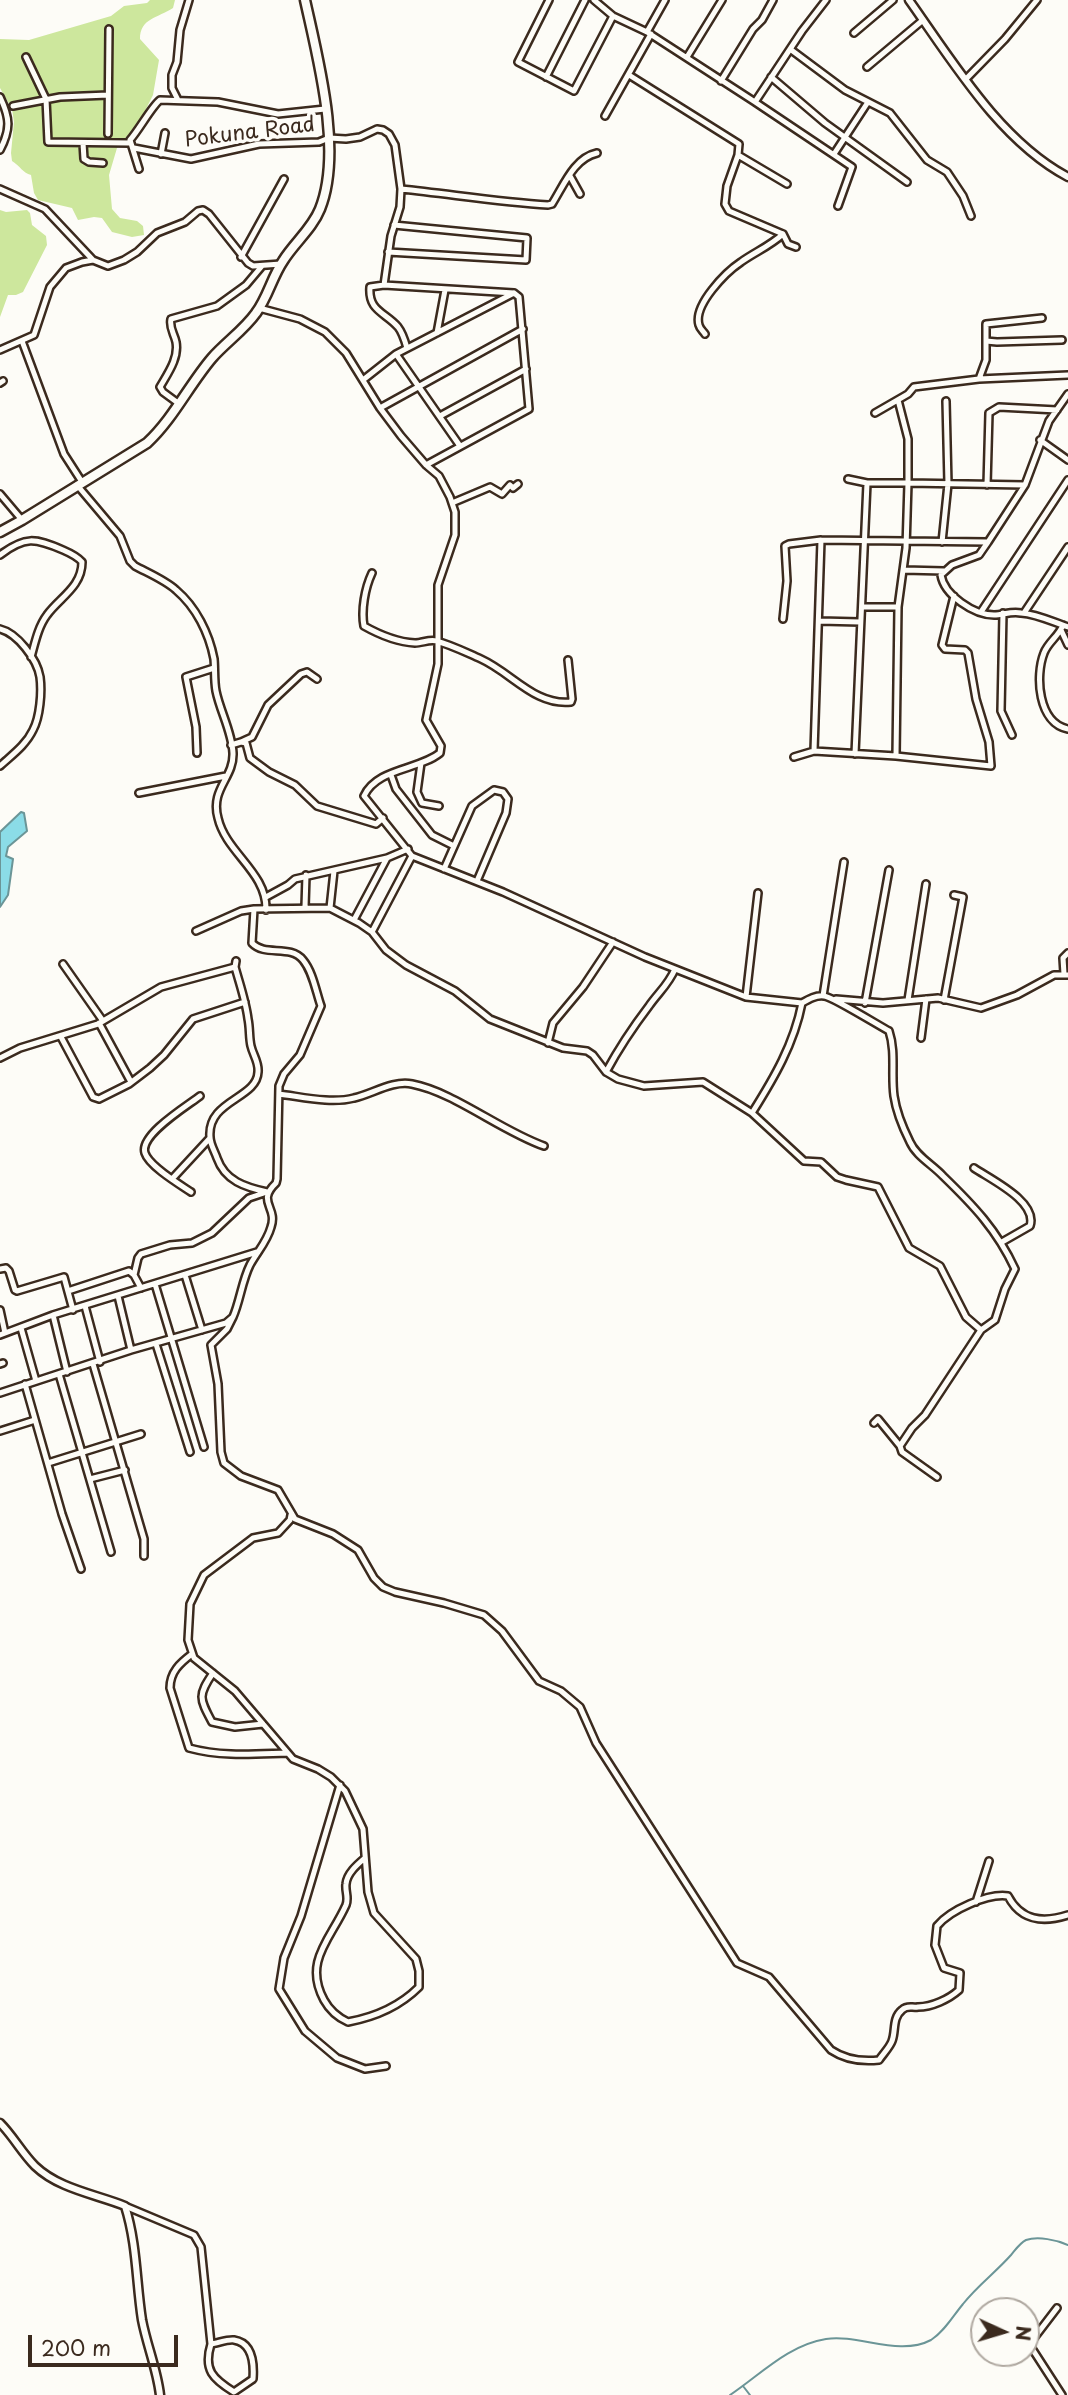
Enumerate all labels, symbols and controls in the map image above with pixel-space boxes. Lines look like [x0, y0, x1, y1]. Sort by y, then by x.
street label: Pokuna Road [183, 113, 317, 153]
north arrow [970, 2297, 1040, 2367]
scale bar [32, 2322, 182, 2366]
text: N [1009, 2325, 1038, 2342]
text: 200 m [41, 2331, 111, 2363]

